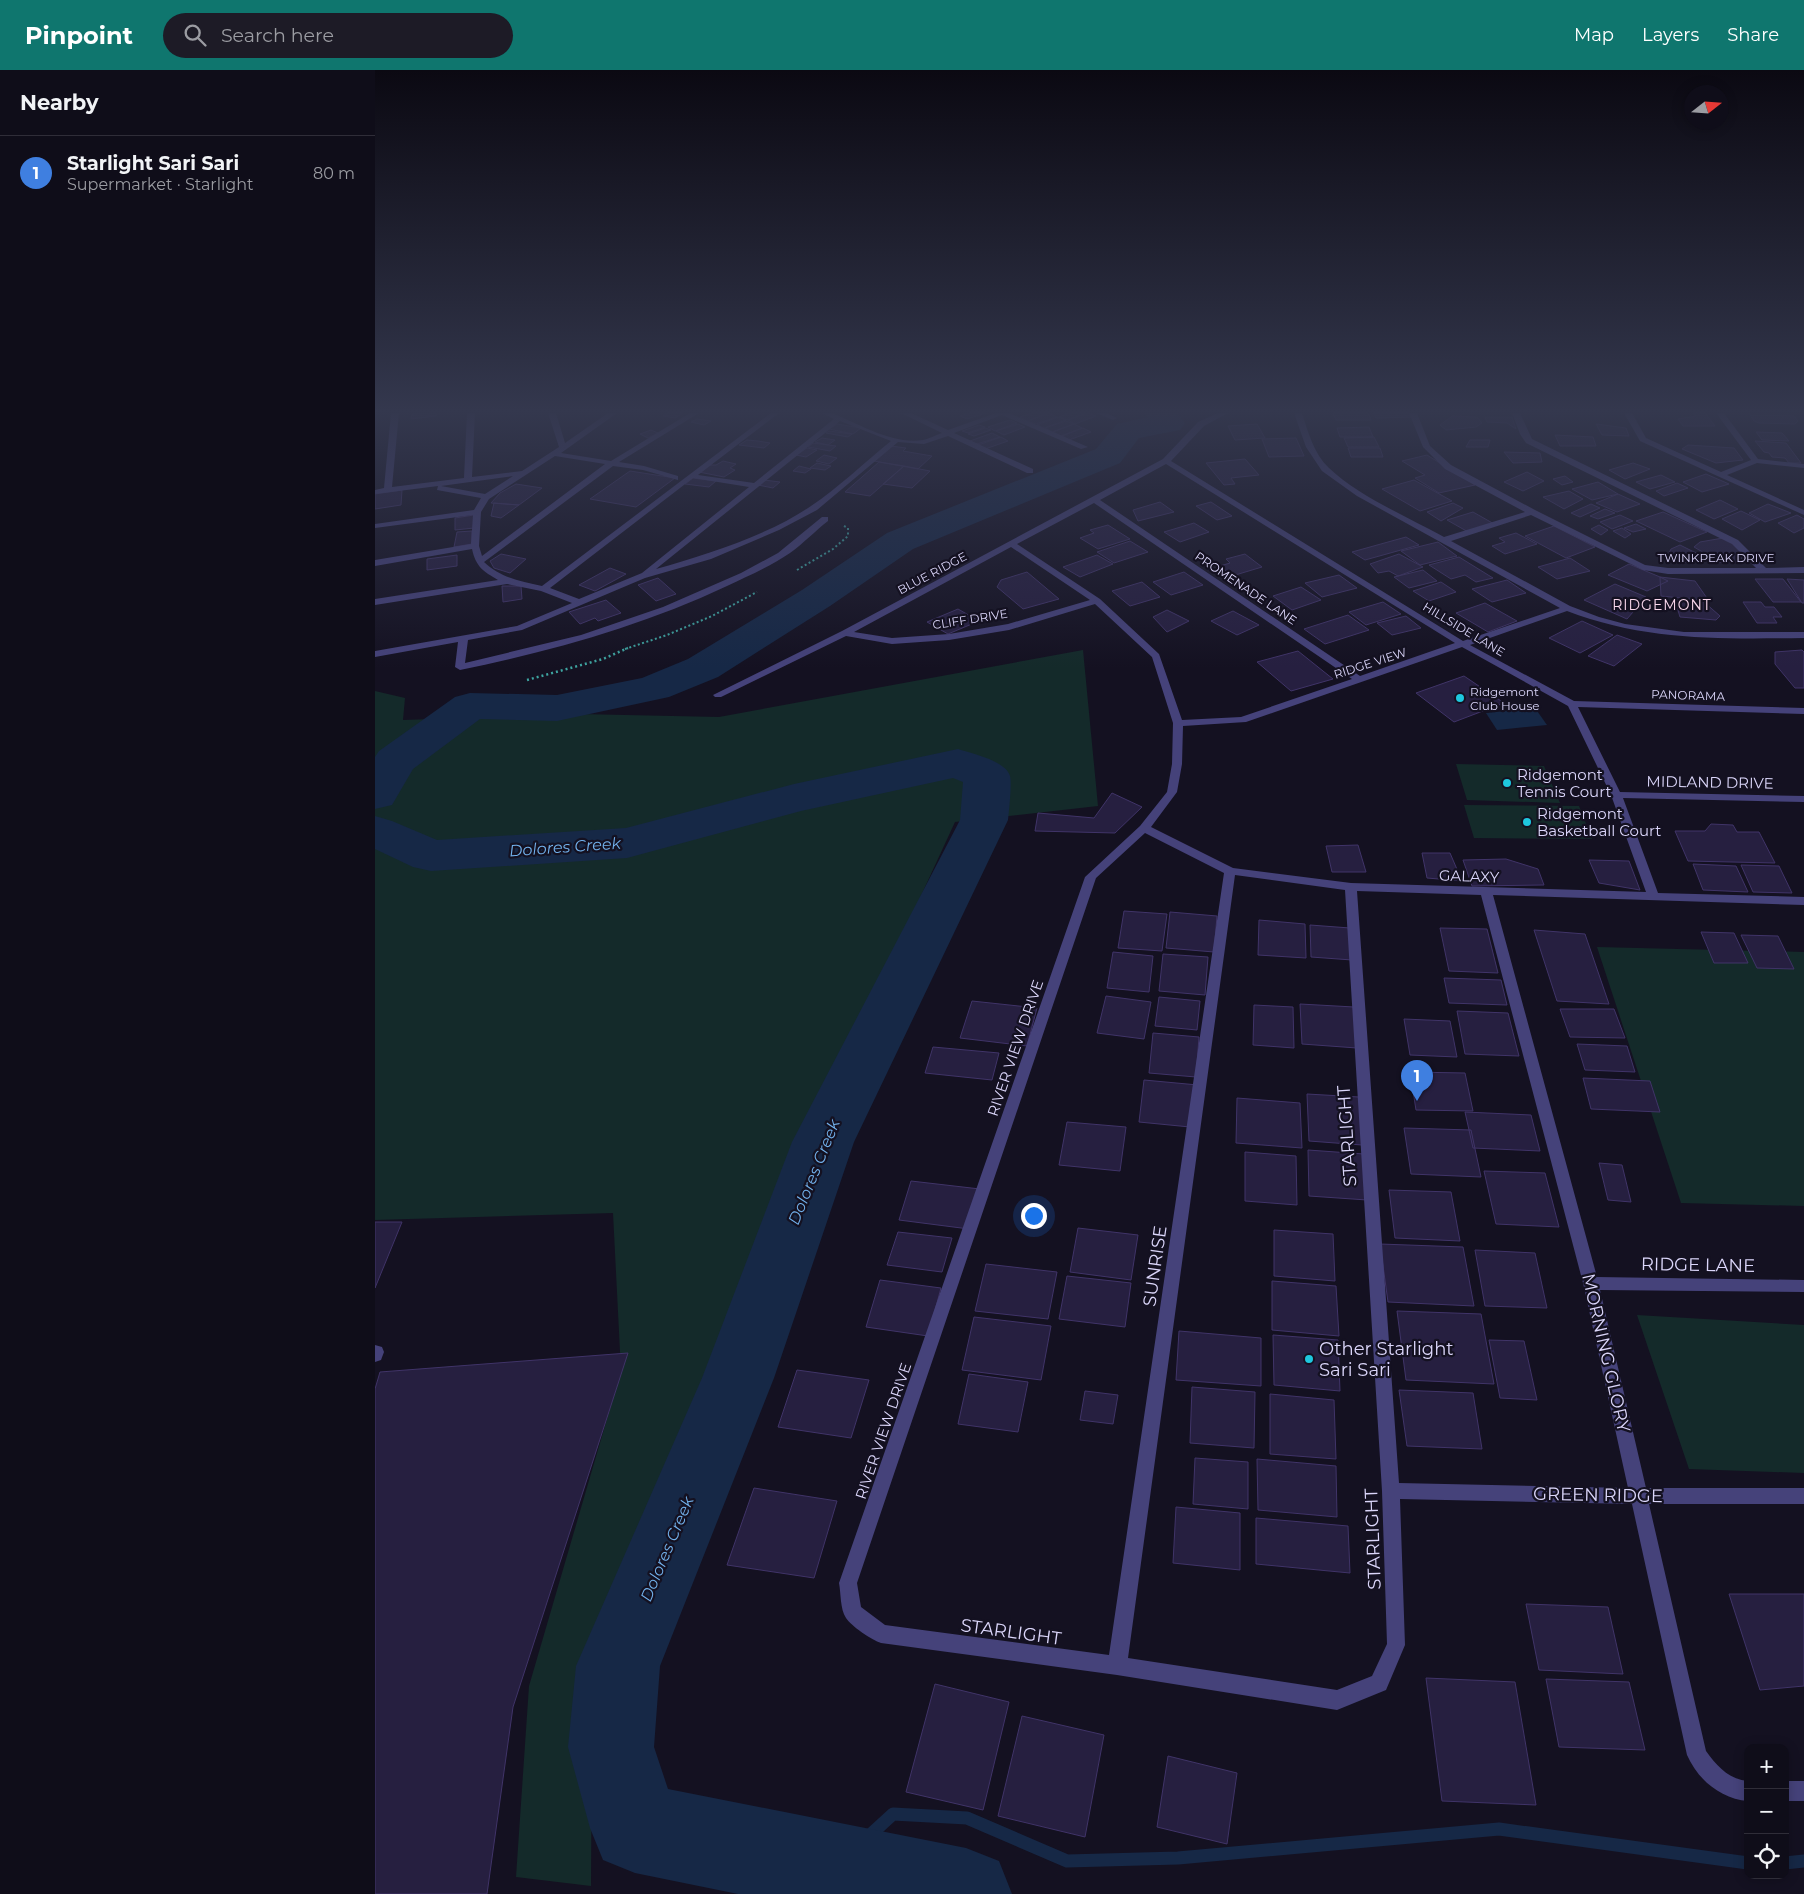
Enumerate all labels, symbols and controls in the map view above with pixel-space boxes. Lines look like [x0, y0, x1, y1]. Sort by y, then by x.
search box [163, 13, 513, 58]
text: Pinpoint [25, 21, 133, 50]
icon: search [181, 21, 209, 49]
text: Search here [221, 24, 334, 47]
text: Map [1574, 24, 1614, 46]
text: Layers [1642, 24, 1699, 46]
text: Share [1727, 24, 1779, 46]
north arrow [1684, 85, 1729, 130]
text: Nearby [20, 90, 99, 115]
text: Starlight Sari Sari [67, 152, 239, 175]
text: 1 [33, 164, 39, 183]
text: 80 m [313, 164, 355, 183]
text: Supermarket · Starlight [67, 175, 254, 194]
street label: PROMENADE LANE [1192, 548, 1300, 628]
street label: BLUE RIDGE [895, 549, 969, 597]
street label: TWINKPEAK DRIVE [1658, 550, 1774, 565]
district label: RIDGEMONT [1612, 596, 1712, 614]
street label: HILLSIDE LANE [1420, 599, 1508, 659]
street label: CLIFF DRIVE [931, 606, 1009, 632]
street label: RIDGE VIEW [1332, 644, 1408, 682]
place label: Ridgemont Club House [1470, 684, 1540, 713]
street label: PANORAMA [1651, 686, 1726, 704]
marker: Ridgemont Club House [1454, 692, 1466, 704]
place label: Ridgemont Tennis Court [1517, 765, 1612, 801]
street label: MIDLAND DRIVE [1646, 771, 1774, 793]
marker: Ridgemont Tennis Court [1501, 777, 1513, 789]
place label: Ridgemont Basketball Court [1537, 804, 1661, 840]
marker: Ridgemont Basketball Court [1521, 816, 1533, 828]
water label: Dolores Creek [508, 834, 623, 860]
street label: GALAXY [1438, 865, 1500, 887]
street label: RIVER VIEW DRIVE [983, 977, 1047, 1119]
pin: 1 [1401, 1060, 1433, 1101]
street label: STARLIGHT [1332, 1084, 1362, 1187]
water label: Dolores Creek [784, 1115, 844, 1227]
your location [1021, 1203, 1047, 1229]
street label: SUNRISE [1138, 1224, 1172, 1308]
street label: RIDGE LANE [1641, 1253, 1755, 1277]
street label: MORNING GLORY [1577, 1271, 1635, 1435]
place label: Other Starlight Sari Sari [1319, 1338, 1454, 1381]
marker: Other Starlight Sari Sari [1303, 1353, 1315, 1365]
street label: RIVER VIEW DRIVE [851, 1360, 915, 1502]
street label: GREEN RIDGE [1533, 1483, 1663, 1507]
street label: STARLIGHT [1360, 1487, 1386, 1590]
water label: Dolores Creek [636, 1492, 698, 1604]
street label: STARLIGHT [959, 1614, 1063, 1650]
map controls [1744, 1744, 1789, 1879]
button: + [1744, 1744, 1789, 1789]
button: − [1744, 1789, 1789, 1834]
button: locate [1744, 1834, 1789, 1879]

